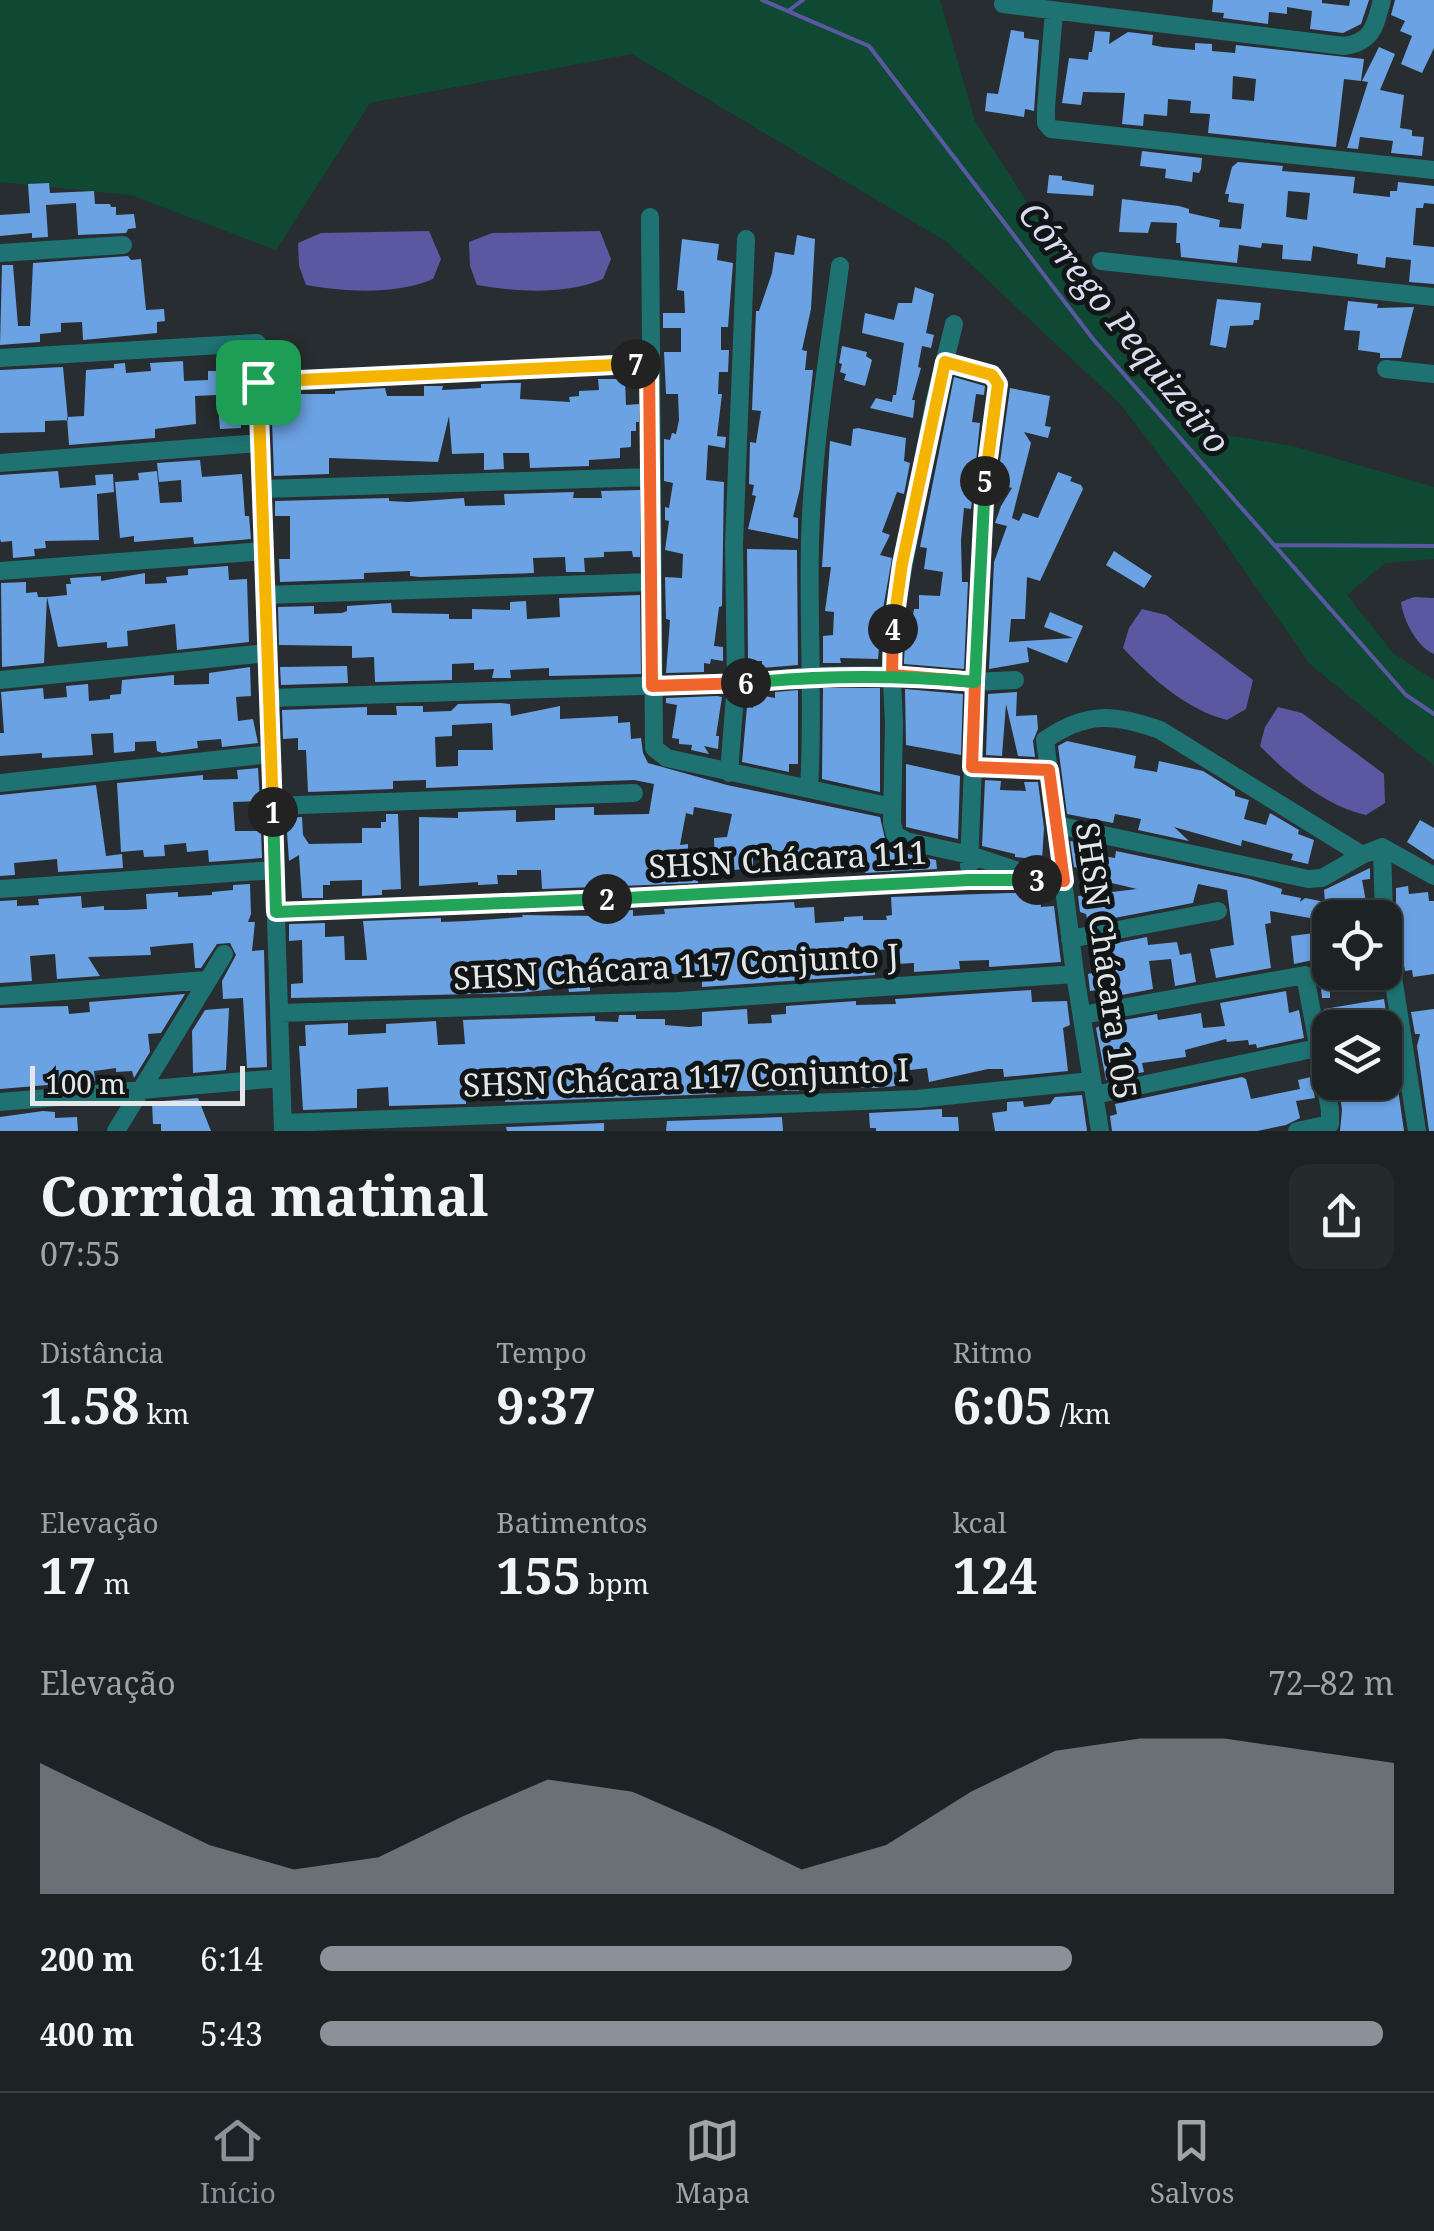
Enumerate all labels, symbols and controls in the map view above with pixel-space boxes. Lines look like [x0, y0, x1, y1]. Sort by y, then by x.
water label: Córrego Pequizeiro [1009, 191, 1242, 463]
pin: 7 [611, 339, 661, 389]
pin [216, 340, 301, 425]
text: 7 [628, 345, 644, 383]
icon: arrive [231, 355, 286, 410]
pin: 5 [960, 456, 1010, 506]
text: 5 [977, 462, 993, 500]
pin: 4 [868, 604, 918, 654]
text: 4 [885, 610, 901, 648]
pin: 6 [721, 658, 771, 708]
text: 6 [738, 664, 754, 702]
pin: 1 [248, 787, 298, 837]
text: 1 [265, 793, 281, 831]
street label: SHSN Chácara 105 [1067, 820, 1148, 1102]
street label: SHSN Chácara 111 [647, 830, 928, 887]
pin: 3 [1012, 855, 1062, 905]
text: 3 [1029, 861, 1045, 899]
pin: 2 [582, 874, 632, 924]
text: 2 [599, 880, 615, 918]
map controls [1312, 900, 1402, 1100]
button: locate [1312, 900, 1402, 990]
street label: SHSN Chácara 117 Conjunto J [452, 932, 900, 999]
button: layers [1312, 1010, 1402, 1100]
street label: SHSN Chácara 117 Conjunto I [462, 1047, 910, 1106]
scale bar [30, 1061, 245, 1106]
text: 100 m [45, 1064, 126, 1102]
text: Corrida matinal [40, 1157, 488, 1232]
button: share [1289, 1164, 1394, 1269]
text: 07:55 [40, 1232, 121, 1275]
text: Distância [40, 1333, 164, 1371]
text: Tempo [496, 1333, 587, 1371]
text: Ritmo [953, 1333, 1032, 1371]
text: 1.58 [40, 1371, 139, 1439]
text: 9:37 [496, 1371, 596, 1439]
text: 6:05 [953, 1371, 1053, 1439]
text: km [139, 1394, 190, 1432]
text: /km [1053, 1394, 1111, 1432]
text: Elevação [40, 1503, 159, 1541]
text: Batimentos [496, 1503, 647, 1541]
text: kcal [953, 1503, 1007, 1541]
text: 17 [40, 1541, 97, 1609]
text: 155 [496, 1541, 581, 1609]
text: 124 [953, 1541, 1037, 1609]
text: m [97, 1564, 130, 1602]
text: bpm [581, 1564, 649, 1602]
text: Elevação [40, 1661, 176, 1704]
text: 72–82 m [1268, 1661, 1394, 1704]
text: 200 m [40, 1937, 134, 1980]
text: 6:14 [200, 1937, 263, 1980]
text: 400 m [40, 2012, 134, 2055]
text: 5:43 [200, 2012, 263, 2055]
tab: Início [200, 2113, 276, 2211]
tab: Mapa [675, 2113, 750, 2211]
tab: Salvos [1150, 2113, 1234, 2211]

